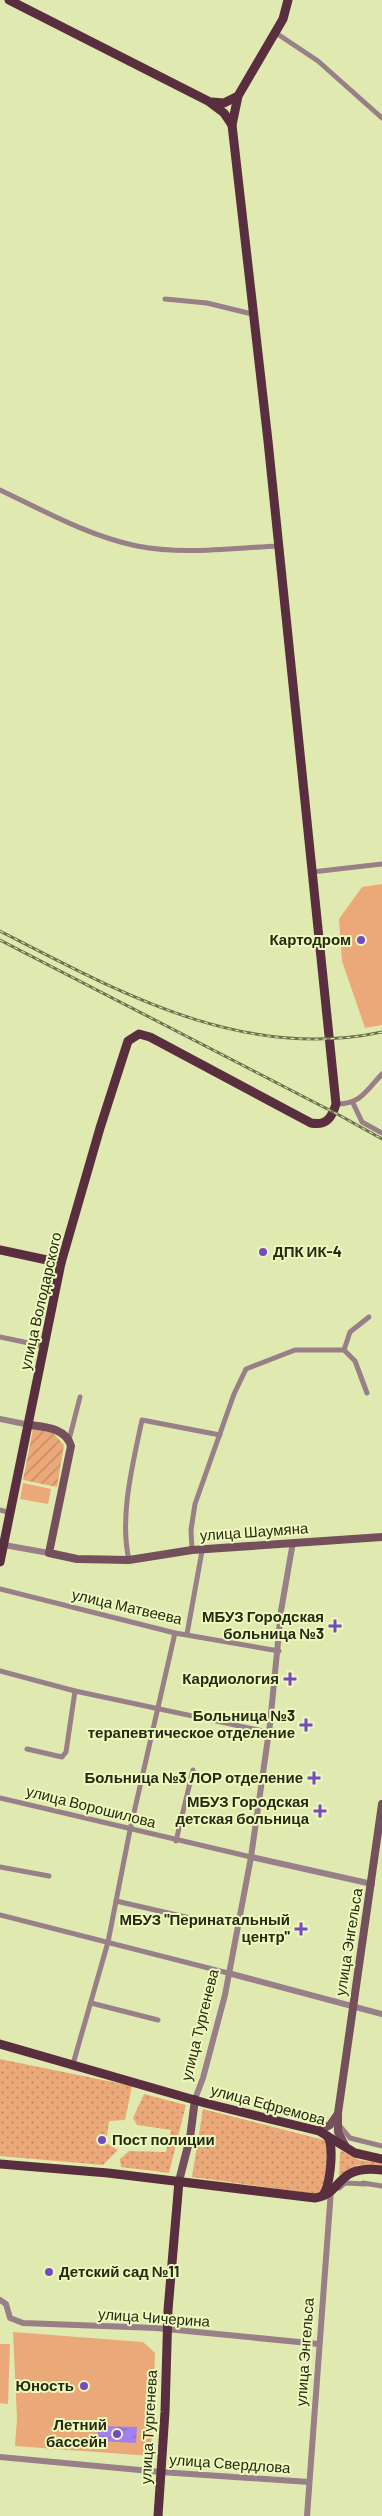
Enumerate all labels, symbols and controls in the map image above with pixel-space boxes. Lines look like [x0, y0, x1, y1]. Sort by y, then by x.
place label: Картодром [269, 930, 351, 948]
marker: Картодром [355, 934, 367, 946]
street label: улица Володарского [15, 1230, 65, 1371]
place label: ДПК ИК-4 [273, 1242, 342, 1260]
marker: ДПК ИК-4 [257, 1246, 269, 1258]
street label: улица Шаумяна [199, 1518, 309, 1544]
street label: улица Матвеева [70, 1585, 185, 1628]
place label: МБУЗ Городская больница №3 [202, 1607, 324, 1642]
marker: МБУЗ Городская больница №3 [328, 1619, 342, 1633]
place label: Кардиология [182, 1669, 279, 1687]
marker: Кардиология [283, 1672, 297, 1686]
place label: Больница №3 терапевтическое отделение [88, 1706, 295, 1741]
marker: Больница №3 терапевтическое отделение [299, 1718, 313, 1732]
place label: Больница №3 ЛОР отделение [85, 1768, 303, 1786]
marker: Больница №3 ЛОР отделение [307, 1771, 321, 1785]
street label: улица Ворошилова [24, 1781, 159, 1831]
place label: МБУЗ Городская детская больница [175, 1792, 310, 1827]
marker: МБУЗ Городская детская больница [313, 1804, 327, 1818]
street label: улица Энгельса [331, 1886, 366, 1997]
place label: МБУЗ "Перинатальный центр" [120, 1910, 291, 1945]
marker: МБУЗ "Перинатальный центр" [294, 1922, 308, 1936]
street label: улица Тургенева [176, 1966, 222, 2082]
street label: улица Ефремова [209, 2080, 328, 2128]
place label: Пост полиции [112, 2130, 215, 2148]
marker: Пост полиции [96, 2134, 108, 2146]
place label: Детский сад №11 [59, 2262, 179, 2280]
marker: Детский сад №11 [43, 2266, 55, 2278]
street label: улица Энгельса [291, 2296, 317, 2407]
street label: улица Чичерина [98, 2304, 211, 2330]
street label: улица Тургенева [136, 2369, 160, 2485]
place label: Юность [16, 2376, 74, 2394]
marker: Юность [78, 2380, 90, 2392]
place label: Летний бассейн [46, 2415, 107, 2450]
marker: Летний бассейн [111, 2428, 123, 2440]
street label: улица Свердлова [169, 2450, 292, 2476]

